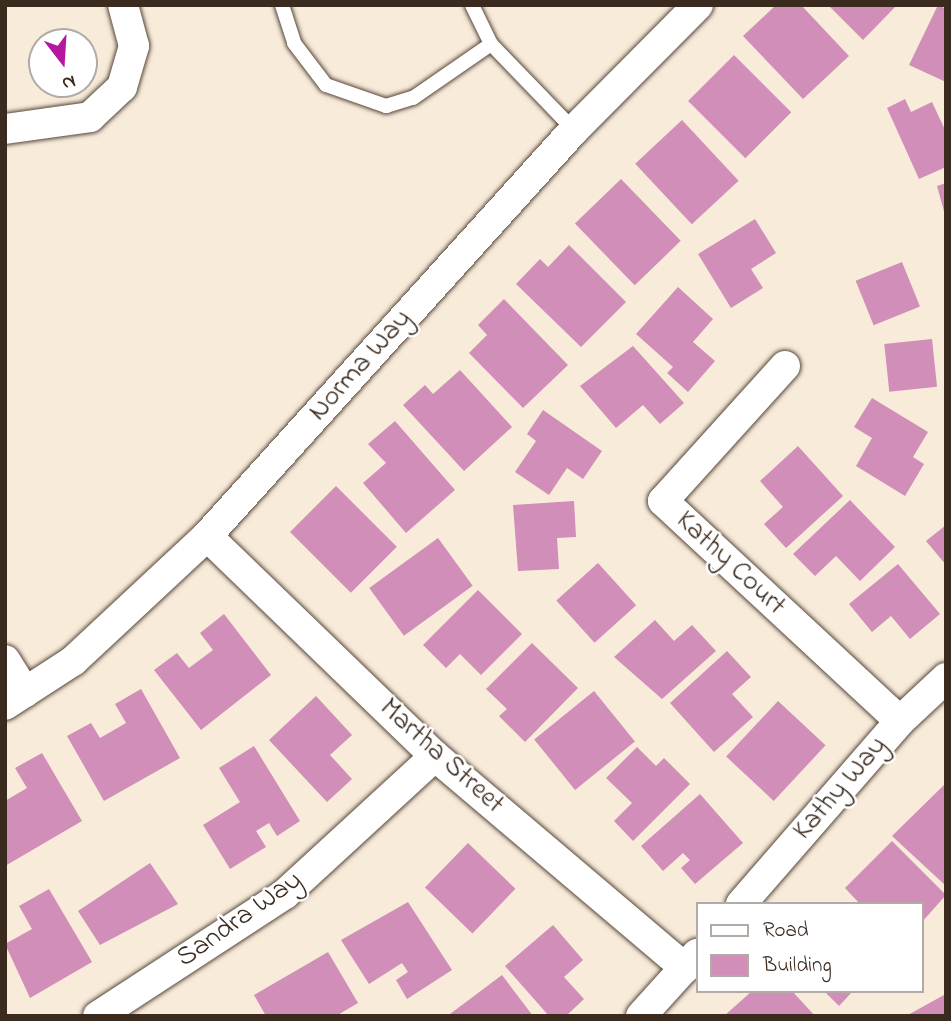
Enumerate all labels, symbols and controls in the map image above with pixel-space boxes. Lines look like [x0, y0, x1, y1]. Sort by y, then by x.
north arrow [28, 28, 98, 98]
text: N [59, 67, 79, 96]
street label: Norma Way [302, 303, 420, 429]
street label: Kathy Court [668, 505, 792, 623]
street label: Martha Street [372, 692, 510, 822]
street label: Kathy Way [787, 730, 895, 848]
street label: Sandra Way [171, 864, 309, 976]
legend [696, 902, 923, 993]
text: Road [763, 916, 809, 946]
text: Building [763, 951, 832, 981]

